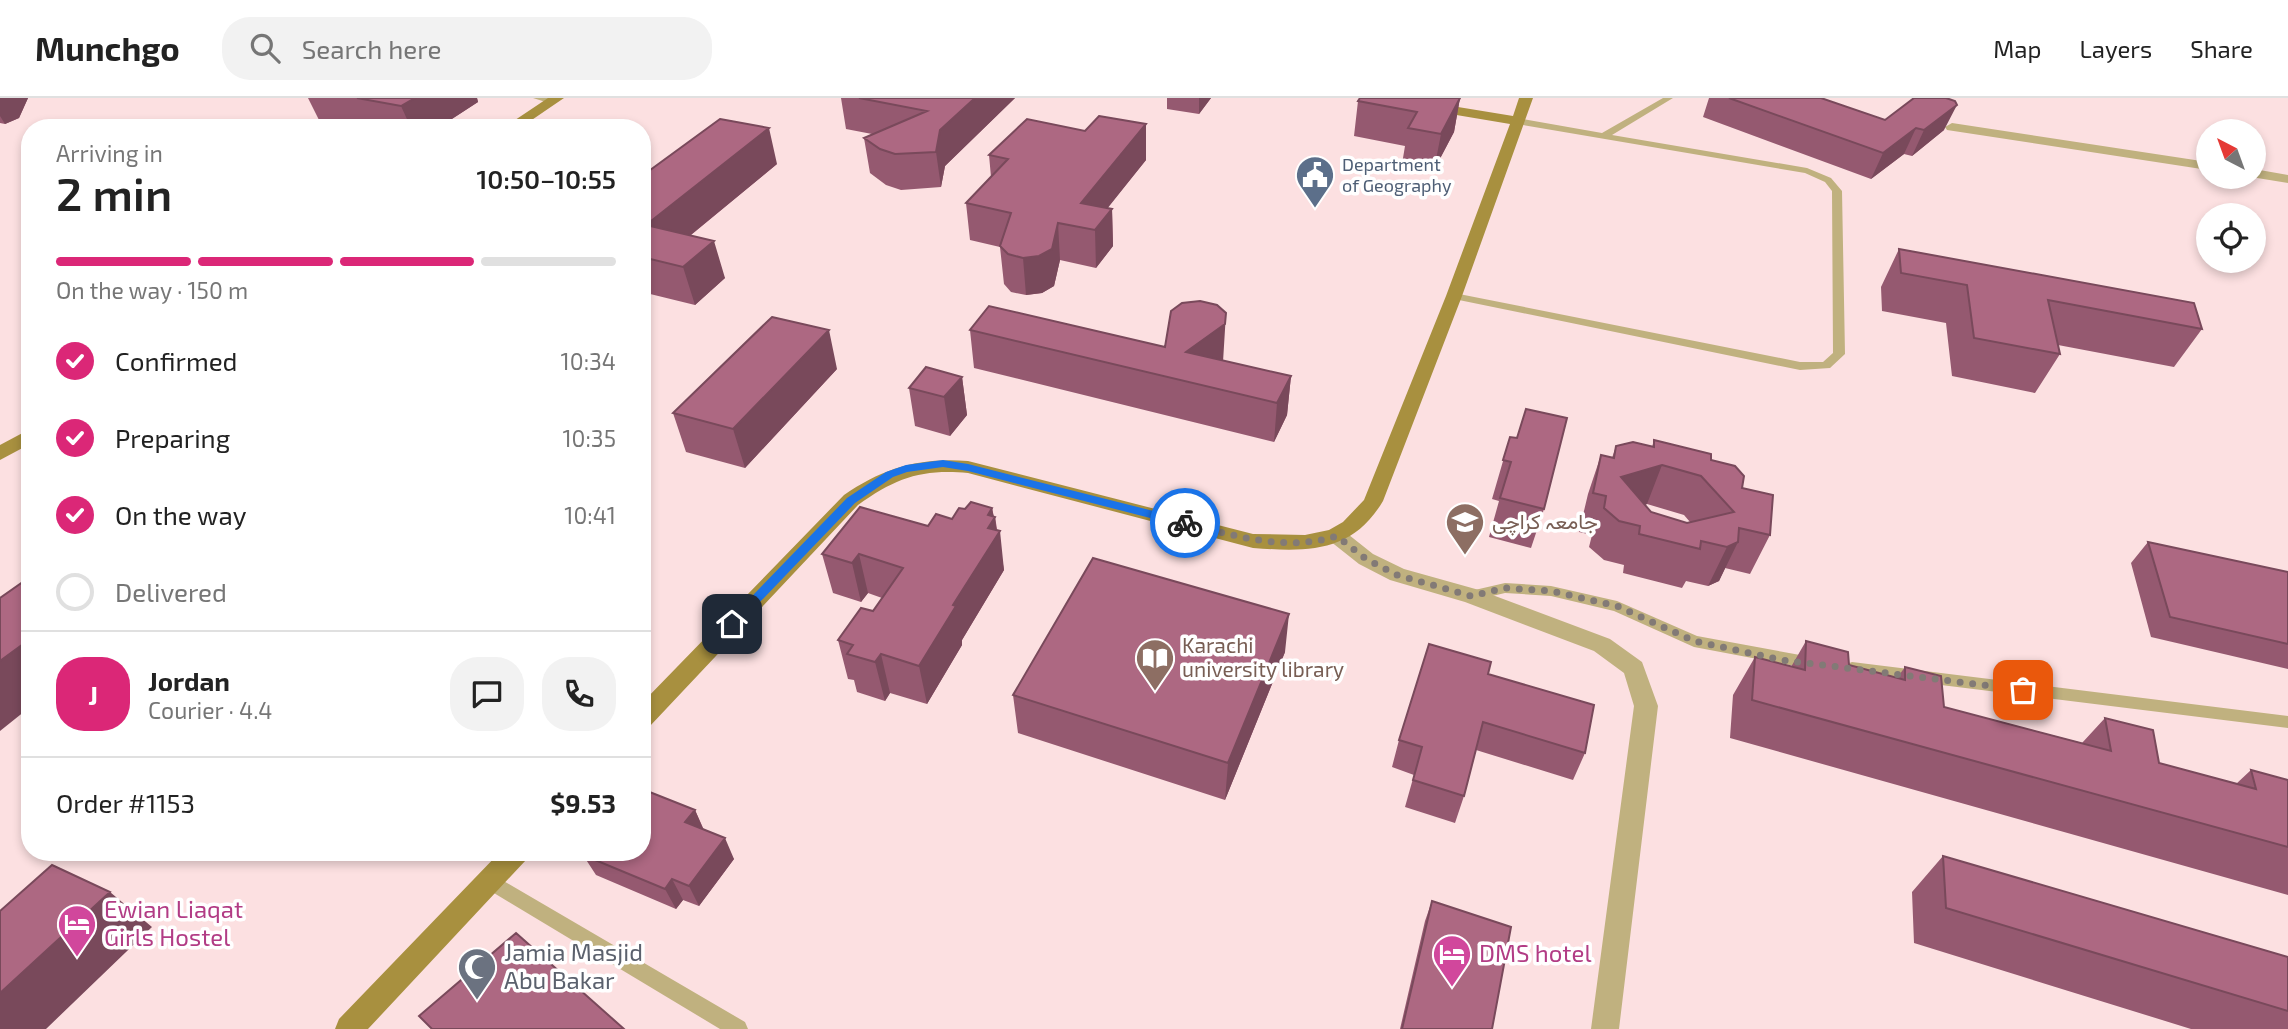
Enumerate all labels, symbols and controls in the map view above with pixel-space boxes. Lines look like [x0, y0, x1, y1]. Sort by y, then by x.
search box [222, 17, 712, 80]
text: Munchgo [35, 28, 180, 68]
icon: search [246, 29, 284, 67]
text: Search here [302, 33, 441, 64]
text: Map [1993, 34, 2041, 63]
text: Layers [2079, 34, 2152, 63]
text: Share [2190, 34, 2253, 63]
north arrow [2196, 119, 2266, 189]
map controls [2196, 119, 2266, 273]
text: Arriving in [56, 139, 163, 167]
place label: Department of Geography [1342, 153, 1452, 196]
public building icon: Department of Geography [1294, 154, 1336, 209]
text: 10:50–10:55 [476, 163, 616, 194]
text: 2 min [56, 165, 172, 220]
button: locate [2196, 203, 2266, 273]
text: On the way · 150 m [56, 276, 248, 304]
icon: check [56, 342, 94, 380]
text: Confirmed [115, 345, 238, 376]
text: 10:34 [561, 347, 616, 375]
icon: check [56, 419, 94, 457]
text: Preparing [115, 422, 230, 453]
text: 10:35 [562, 424, 616, 452]
courier [1150, 488, 1220, 558]
icon: check [56, 496, 94, 534]
text: On the way [115, 499, 246, 530]
text: 10:41 [564, 501, 616, 529]
school or university icon: جامعہ کراچی [1444, 501, 1486, 556]
icon: bike [1166, 504, 1204, 542]
place label: جامعہ کراچی [1492, 508, 1598, 536]
text: Delivered [115, 576, 227, 607]
pin [702, 594, 762, 654]
icon: home [713, 605, 751, 643]
place label: Karachi university library [1182, 632, 1344, 681]
library icon: Karachi university library [1134, 637, 1176, 692]
button: chat [450, 657, 524, 731]
button: phone [542, 657, 616, 731]
pin [1993, 660, 2053, 720]
text: Jordan [148, 665, 230, 696]
icon: bag [2004, 671, 2042, 709]
text: J [88, 679, 98, 710]
text: Courier · 4.4 [148, 696, 272, 724]
text: Order #1153 [56, 787, 195, 818]
text: $9.53 [550, 787, 616, 818]
place label: Ewian Liaqat Girls Hostel [104, 894, 243, 951]
hotel icon: Ewian Liaqat Girls Hostel [56, 903, 98, 958]
hotel icon: DMS hotel [1431, 933, 1473, 988]
place label: Jamia Masjid Abu Bakar [504, 937, 643, 994]
place label: DMS hotel [1479, 938, 1592, 967]
mosque icon: Jamia Masjid Abu Bakar [456, 946, 498, 1001]

